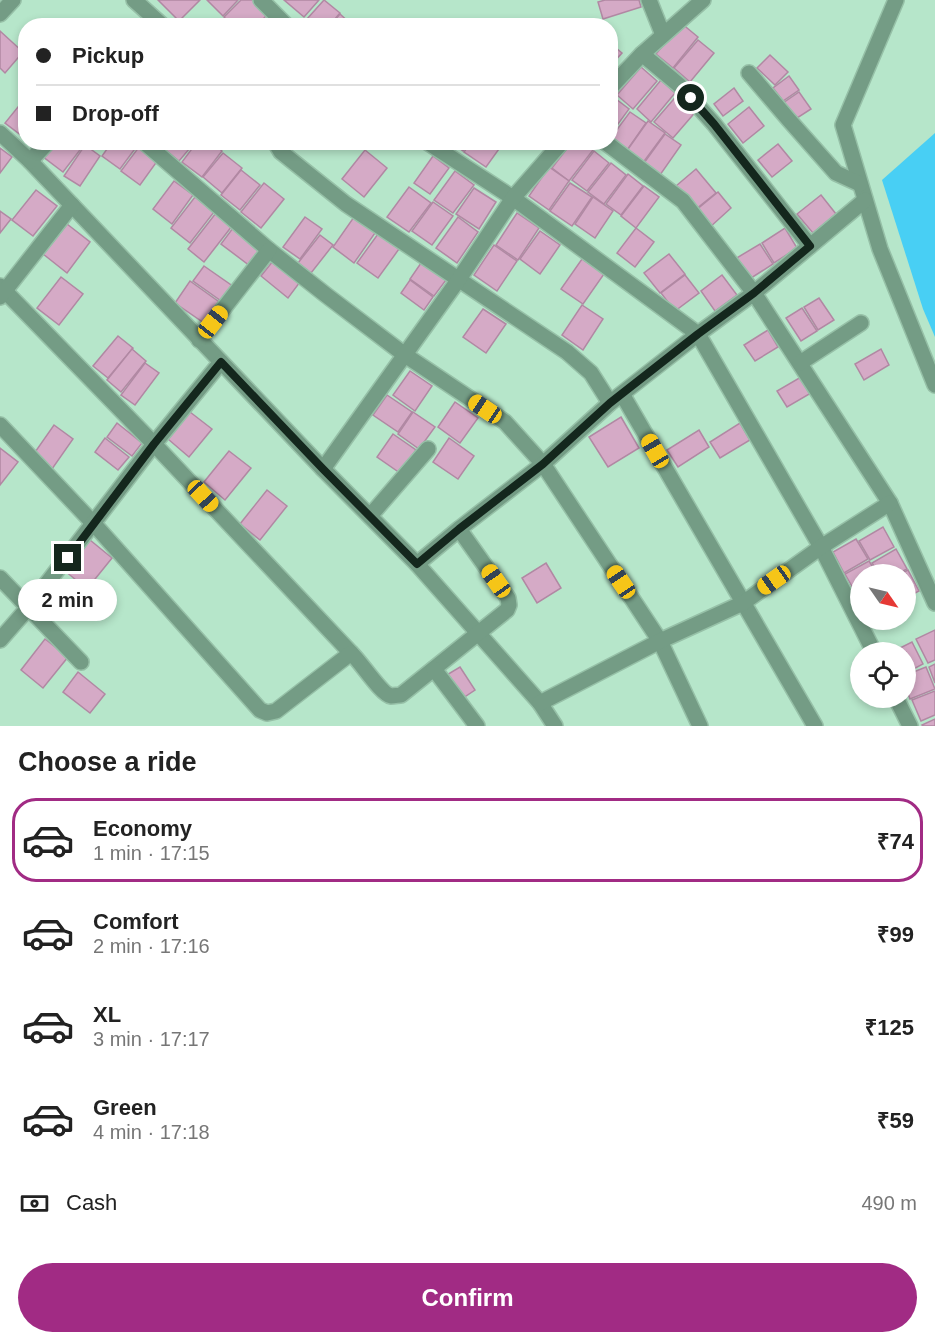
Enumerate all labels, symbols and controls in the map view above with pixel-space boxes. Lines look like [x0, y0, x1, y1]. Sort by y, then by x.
text: Pickup [72, 43, 144, 68]
route start [677, 84, 704, 111]
text: Drop-off [72, 101, 159, 126]
car [195, 302, 231, 342]
car [465, 391, 505, 427]
car [638, 431, 672, 471]
car [184, 477, 222, 515]
route end [54, 544, 81, 571]
car [478, 561, 514, 601]
car [603, 562, 639, 602]
car [754, 562, 794, 598]
north arrow [850, 564, 916, 630]
map controls [850, 564, 916, 708]
callout: 2 min [19, 579, 118, 621]
text: 2 min [41, 589, 94, 611]
button: locate [850, 642, 916, 708]
text: Choose a ride [18, 747, 197, 777]
icon: car [21, 813, 75, 867]
text: Economy [93, 816, 192, 841]
text: ₹74 [877, 829, 914, 854]
text: 1 min · 17:15 [93, 842, 210, 864]
icon: car [21, 906, 75, 960]
text: Comfort [93, 909, 179, 934]
text: ₹99 [877, 922, 914, 947]
text: 2 min · 17:16 [93, 935, 210, 957]
icon: car [21, 999, 75, 1053]
text: XL [93, 1002, 121, 1027]
text: ₹125 [865, 1015, 914, 1040]
text: 3 min · 17:17 [93, 1028, 210, 1050]
icon: car [21, 1092, 75, 1146]
text: Green [93, 1095, 157, 1120]
text: ₹59 [877, 1108, 914, 1133]
text: 4 min · 17:18 [93, 1121, 210, 1143]
icon: cash [18, 1187, 51, 1220]
text: Cash [66, 1190, 117, 1215]
text: 490 m [861, 1192, 917, 1214]
button: Confirm [18, 1263, 917, 1332]

